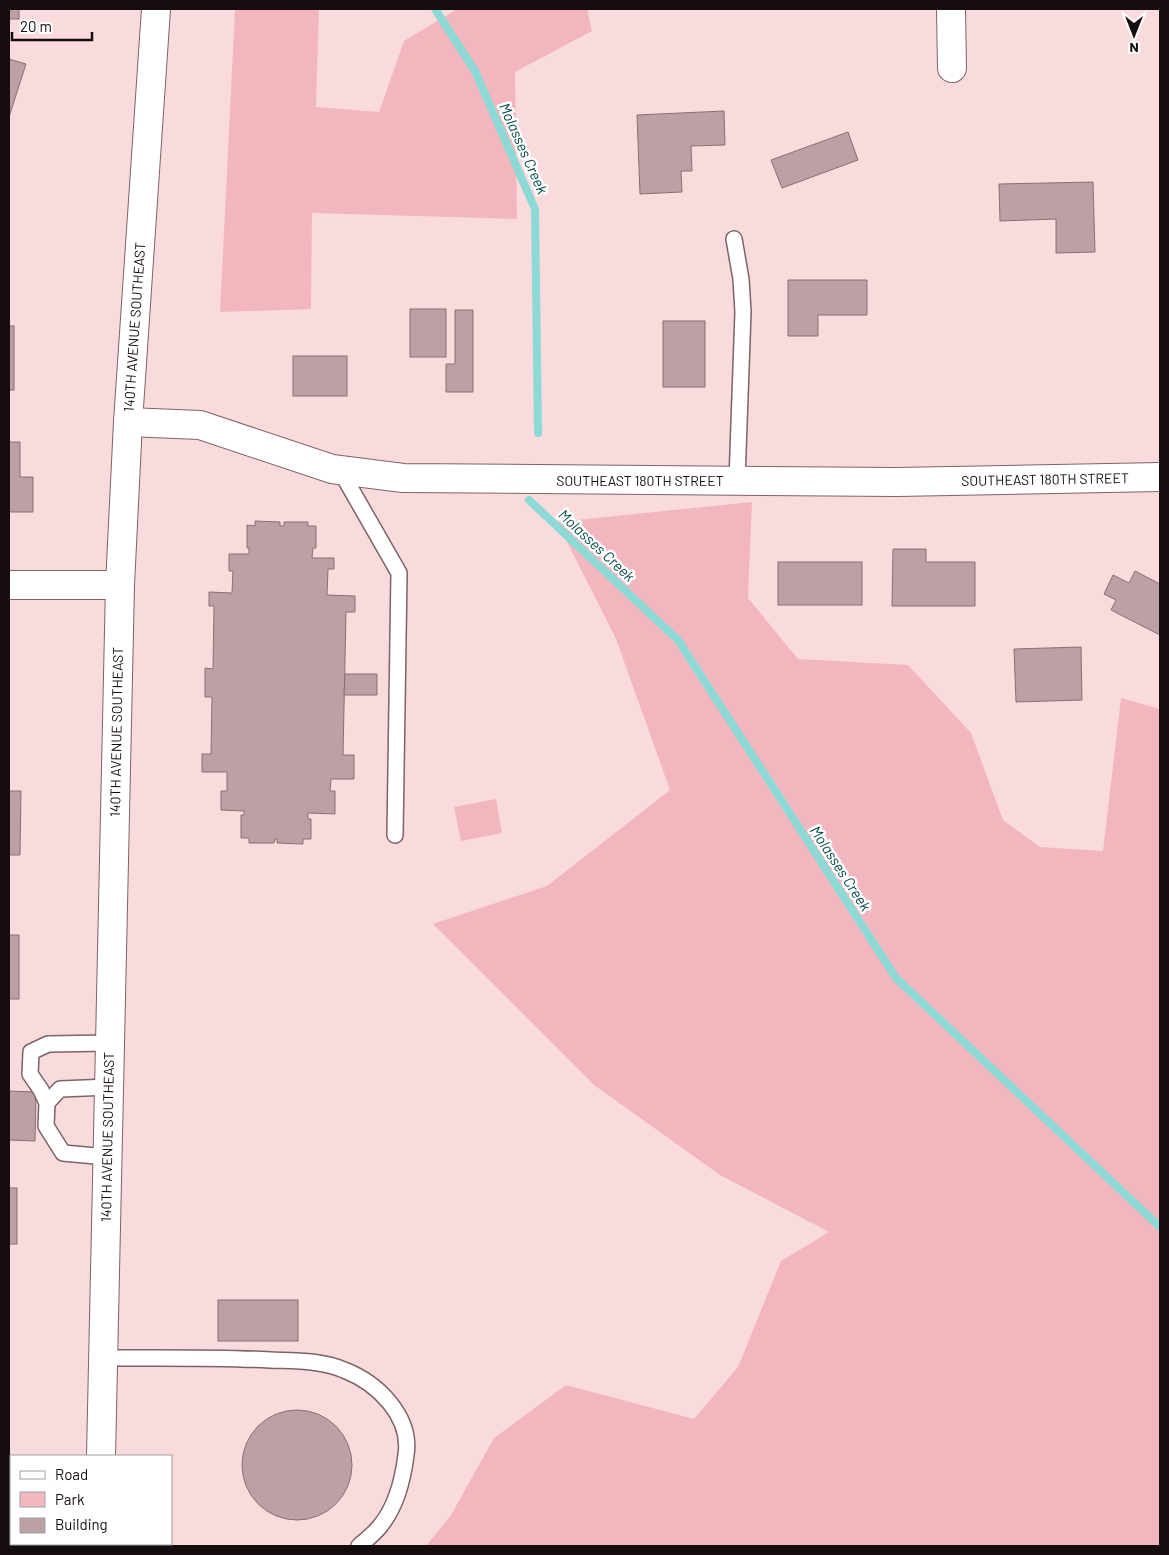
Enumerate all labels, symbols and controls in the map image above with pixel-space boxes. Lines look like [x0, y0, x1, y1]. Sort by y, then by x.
scale bar [12, 10, 92, 42]
north arrow [1109, 10, 1159, 60]
text: 20 m [20, 17, 52, 35]
text: N [1129, 40, 1139, 57]
water label: Molasses Creek [496, 100, 552, 197]
street label: 140TH AVENUE SOUTHEAST [120, 242, 148, 412]
street label: SOUTHEAST 180TH STREET [961, 469, 1129, 489]
street label: SOUTHEAST 180TH STREET [556, 472, 724, 489]
water label: Molasses Creek [555, 505, 639, 585]
street label: 140TH AVENUE SOUTHEAST [106, 647, 126, 817]
water label: Molasses Creek [807, 822, 876, 915]
street label: 140TH AVENUE SOUTHEAST [97, 1052, 117, 1222]
legend [10, 1455, 172, 1545]
text: Road [55, 1465, 88, 1483]
text: Park [55, 1490, 85, 1508]
text: Building [55, 1515, 108, 1533]

